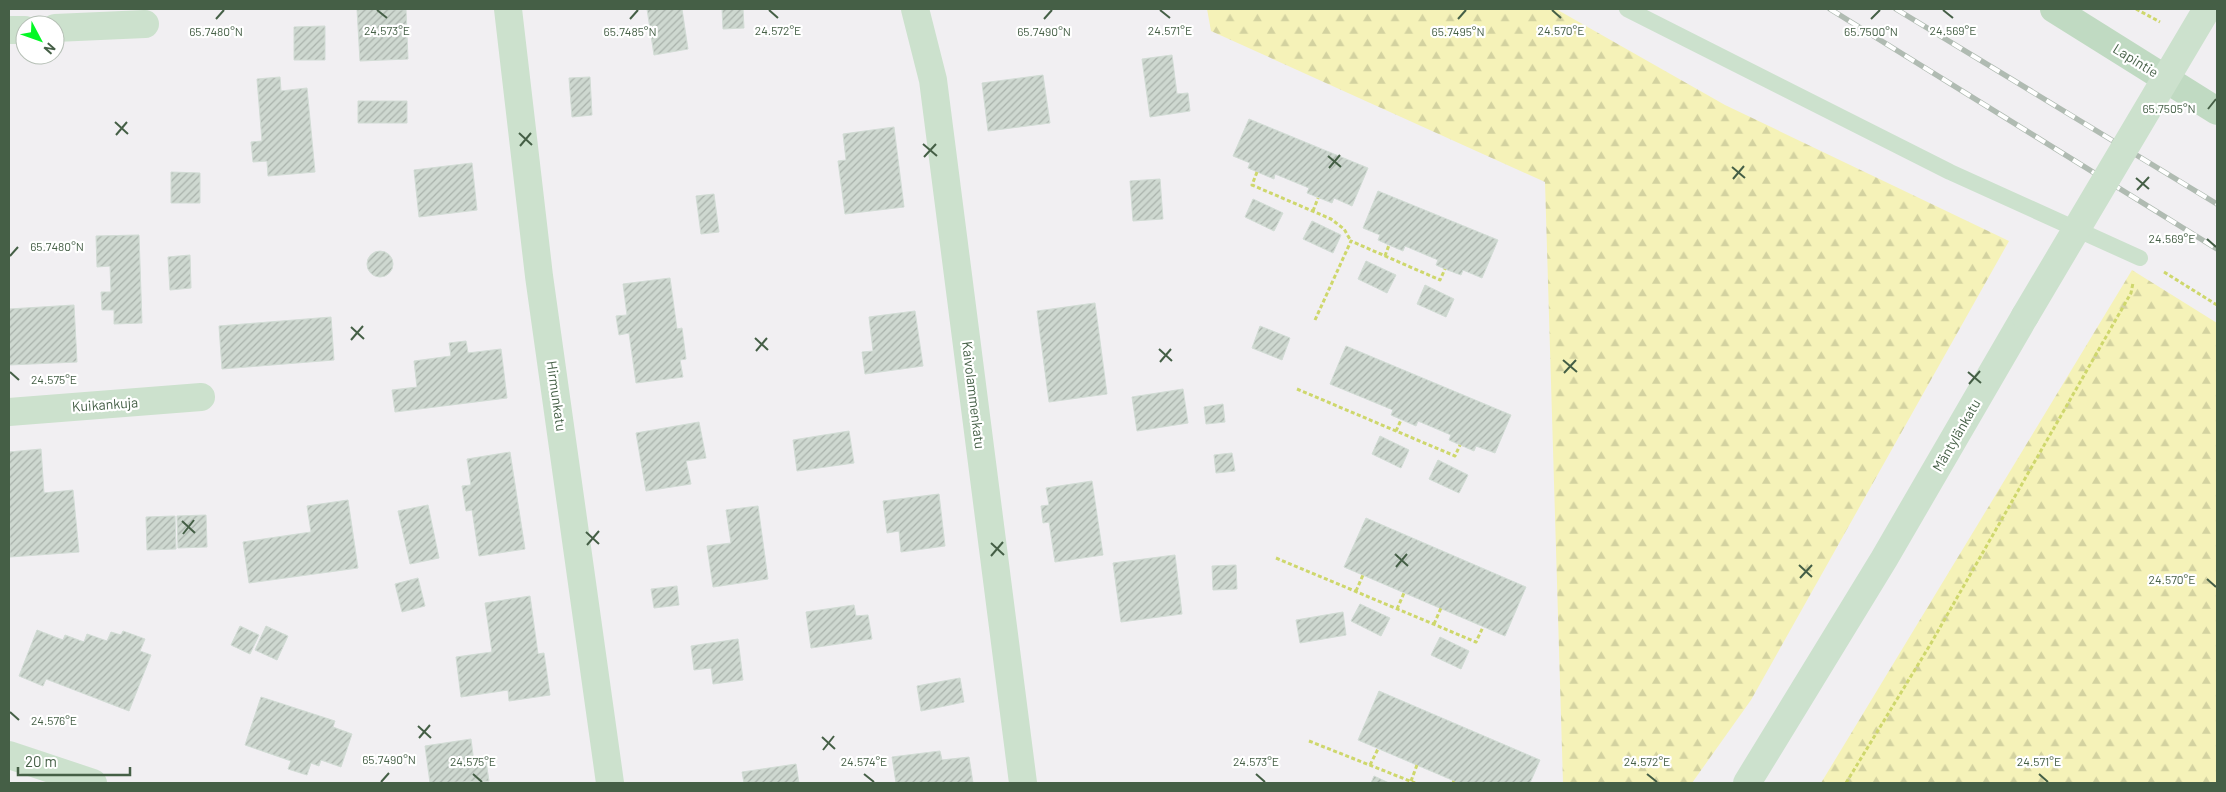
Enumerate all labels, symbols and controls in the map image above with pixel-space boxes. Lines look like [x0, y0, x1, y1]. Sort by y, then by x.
north arrow [15, 15, 65, 65]
text: 24.573°E [364, 23, 410, 37]
text: 24.572°E [755, 23, 801, 37]
text: 24.571°E [1148, 23, 1192, 37]
text: 24.570°E [1538, 23, 1584, 37]
text: 24.569°E [1930, 23, 1976, 37]
text: 65.7480°N [189, 24, 243, 38]
text: 65.7485°N [603, 24, 657, 38]
text: 65.7490°N [1017, 24, 1071, 38]
text: 65.7495°N [1431, 24, 1485, 38]
text: 65.7500°N [1844, 24, 1898, 38]
text: N [41, 40, 60, 58]
street label: Lapintie [2110, 40, 2162, 80]
text: 65.7505°N [2142, 101, 2196, 115]
text: 24.569°E [2149, 231, 2195, 245]
text: 65.7480°N [30, 239, 84, 253]
street label: Kaivolammenkatu [959, 340, 989, 450]
street label: Hirmunkatu [544, 360, 570, 432]
text: 24.575°E [31, 372, 77, 386]
street label: Kuikankuja [71, 393, 139, 415]
street label: Mäntylänkatu [1928, 396, 1984, 474]
text: 24.570°E [2149, 572, 2195, 586]
text: 24.576°E [31, 713, 77, 727]
scale bar [18, 744, 130, 776]
text: 20 m [25, 752, 57, 770]
text: 65.7490°N [362, 752, 416, 766]
text: 24.575°E [450, 754, 496, 768]
text: 24.574°E [841, 754, 887, 768]
text: 24.573°E [1233, 754, 1279, 768]
text: 24.572°E [1624, 754, 1670, 768]
text: 24.571°E [2017, 754, 2061, 768]

